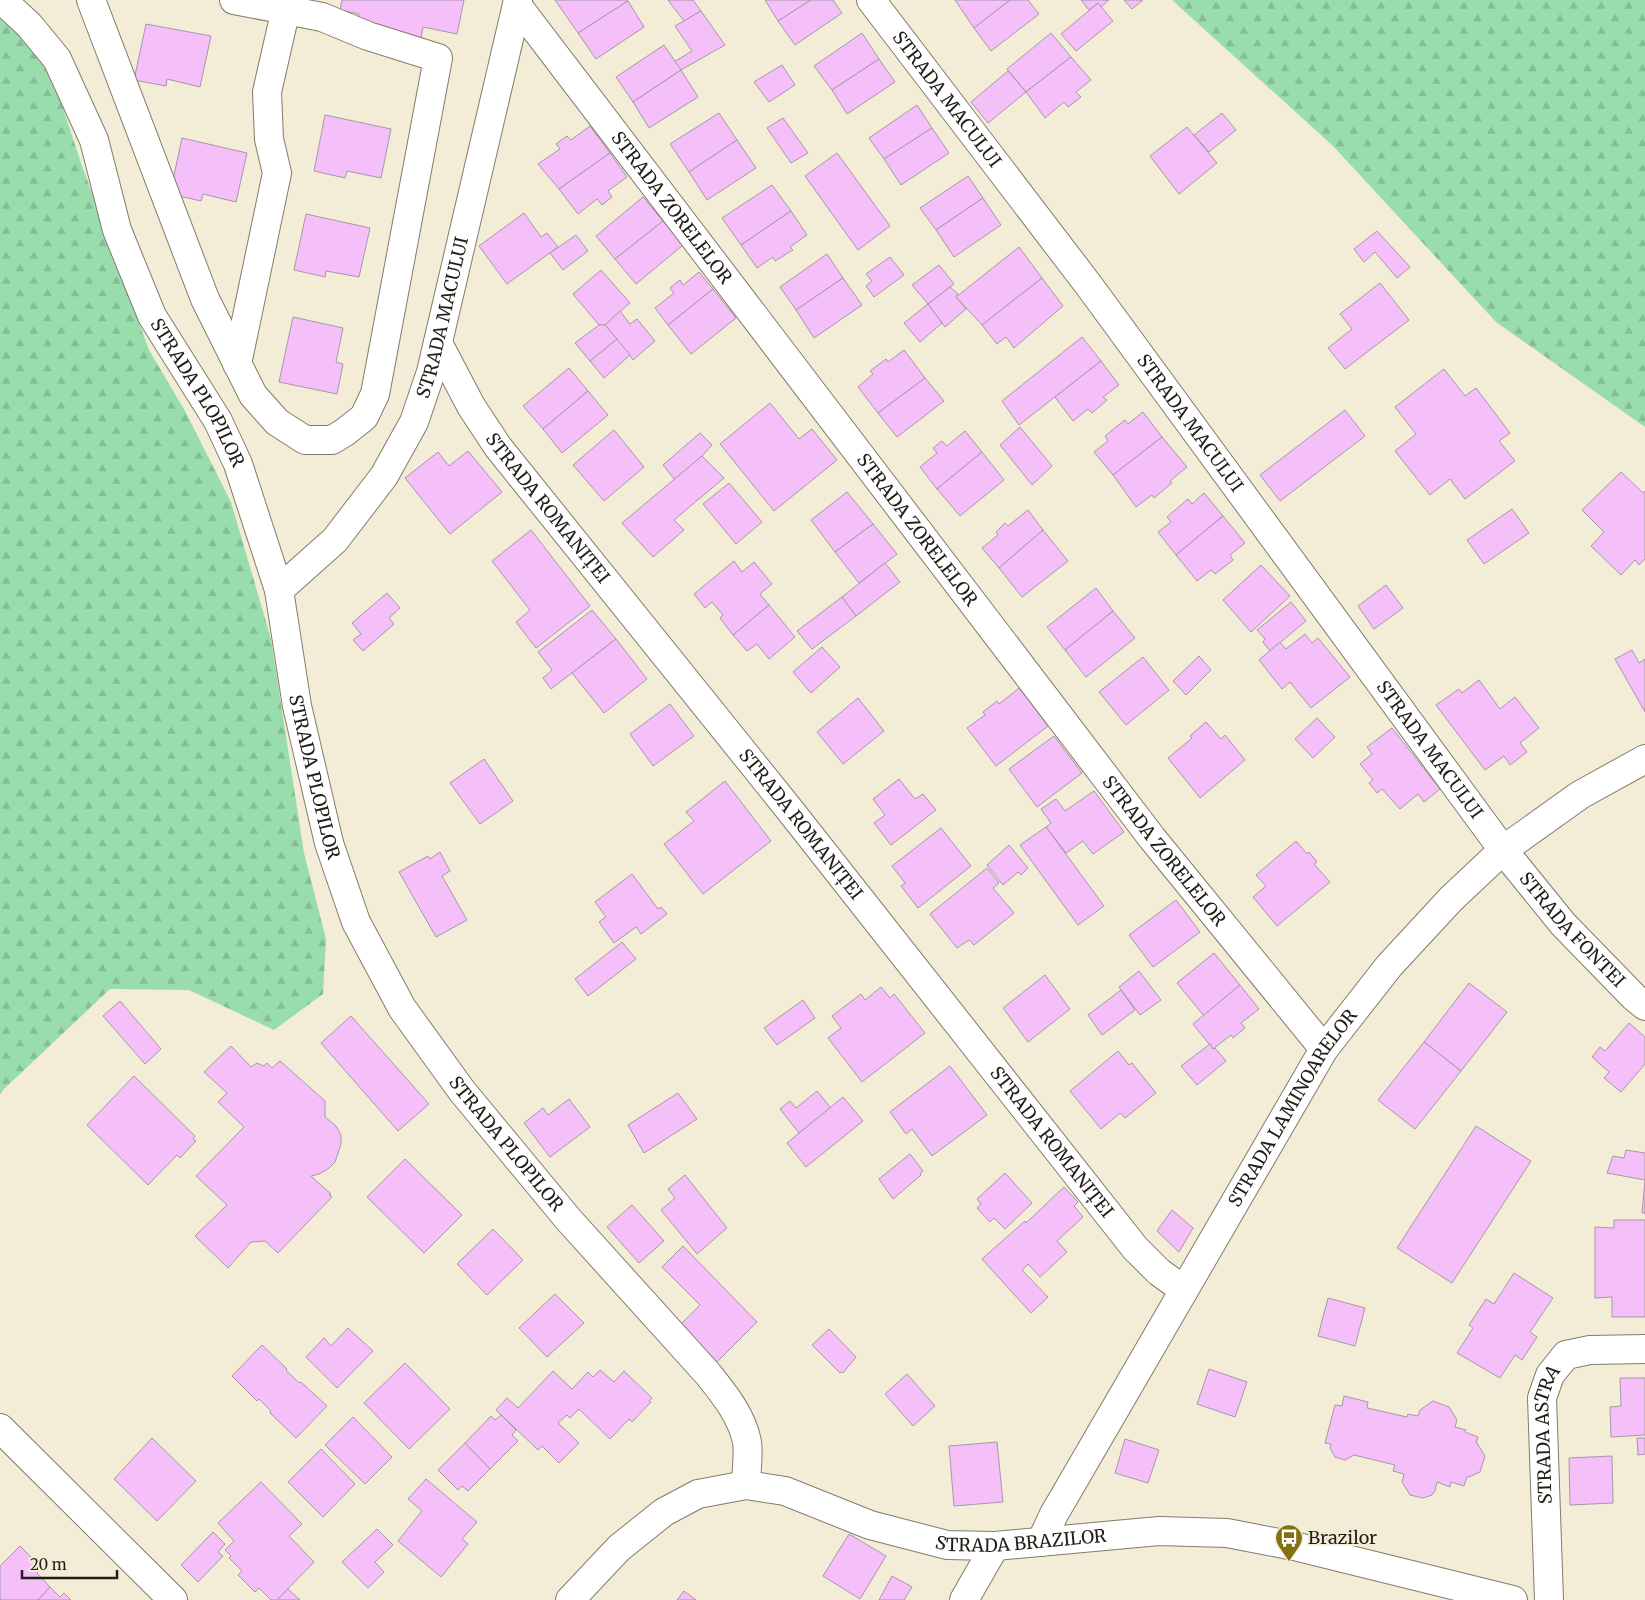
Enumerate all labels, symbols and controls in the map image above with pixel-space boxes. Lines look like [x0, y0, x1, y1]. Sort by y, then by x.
street label: STRADA MACULUI [888, 26, 1007, 172]
street label: STRADA ZORELELOR [606, 127, 738, 289]
street label: STRADA MACULUI [411, 234, 473, 401]
street label: STRADA PLOPILOR [145, 314, 250, 471]
street label: STRADA MACULUI [1132, 349, 1249, 496]
street label: STRADA ROMANIȚEI [481, 428, 615, 588]
street label: STRADA ZORELELOR [852, 449, 983, 611]
street label: STRADA MACULUI [1372, 676, 1488, 823]
street label: STRADA PLOPILOR [284, 693, 346, 863]
street label: STRADA ROMANIȚEI [734, 744, 868, 904]
street label: STRADA ZORELELOR [1098, 771, 1231, 931]
street label: STRADA FONTEI [1515, 867, 1630, 992]
street label: STRADA LAMINOARELOR [1223, 1004, 1362, 1211]
street label: STRADA ROMANIȚEI [985, 1062, 1119, 1222]
street label: STRADA PLOPILOR [444, 1072, 569, 1216]
street label: STRADA ASTRA [1529, 1360, 1565, 1505]
bus stop icon: Brazilor [1274, 1523, 1304, 1562]
street label: STRADA BRAZILOR [933, 1524, 1108, 1557]
place label: Brazilor [1308, 1526, 1377, 1549]
scale bar [22, 1548, 118, 1580]
text: 20 m [30, 1555, 67, 1574]

